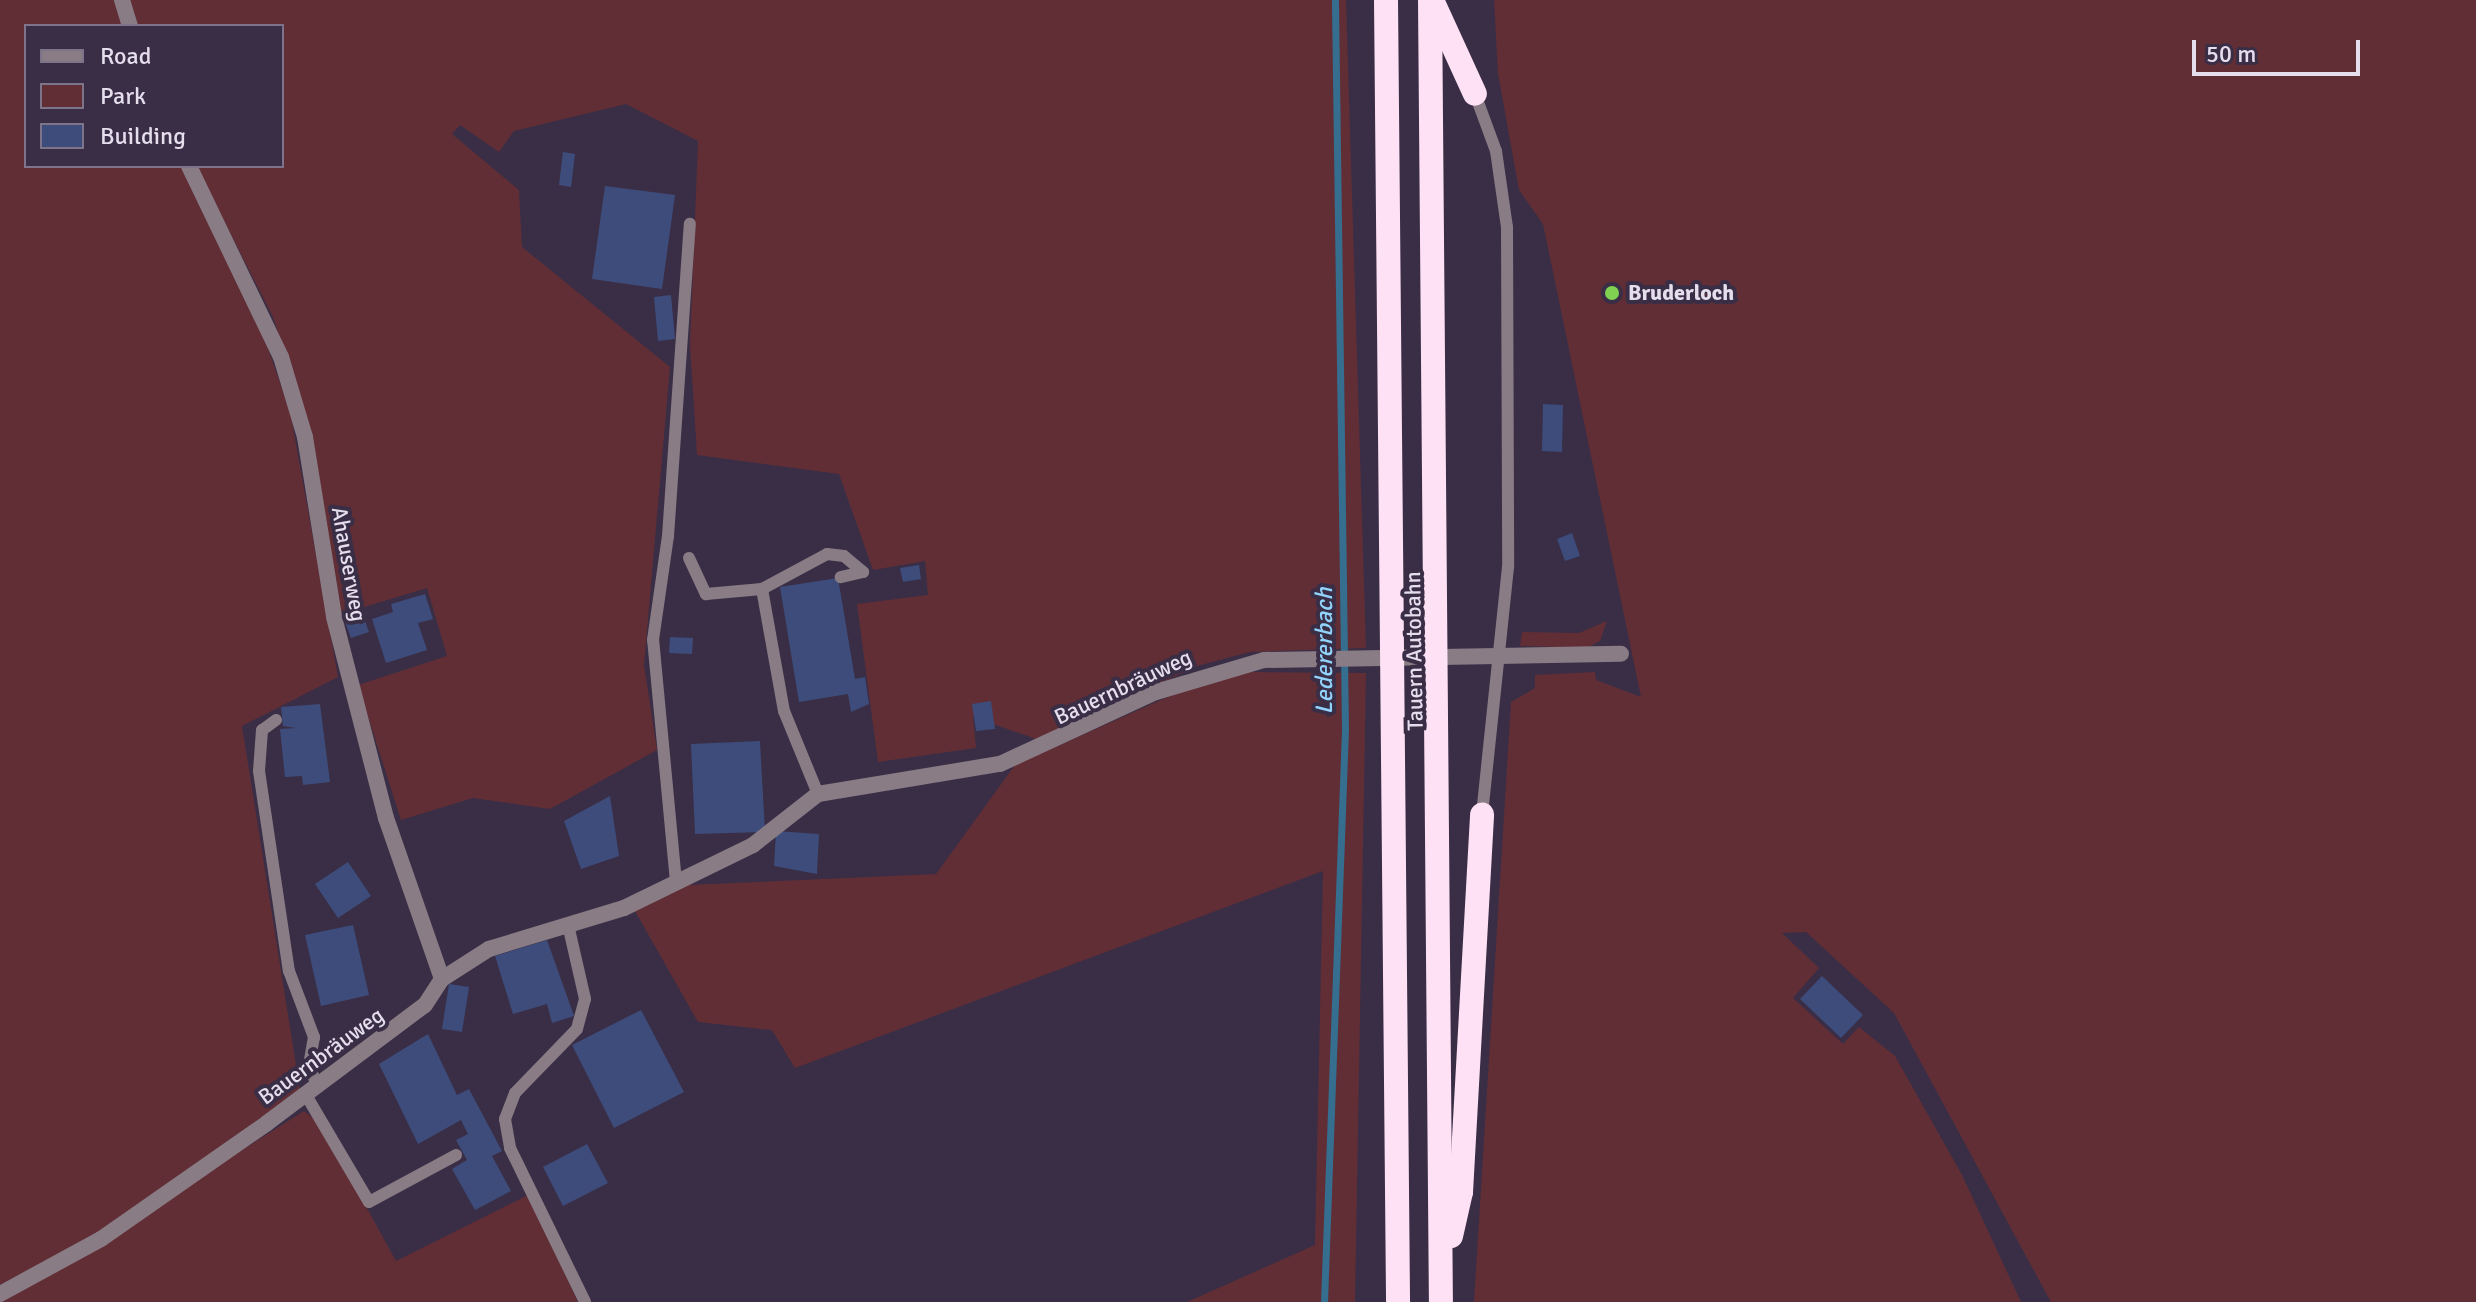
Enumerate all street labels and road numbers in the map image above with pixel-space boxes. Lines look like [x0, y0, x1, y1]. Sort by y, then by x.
street label: Ahauserweg [326, 505, 372, 623]
street label: Tauern Autobahn [1399, 571, 1429, 731]
street label: Bauernbräuweg [1050, 644, 1196, 730]
street label: Bauernbräuweg [253, 1002, 389, 1110]

